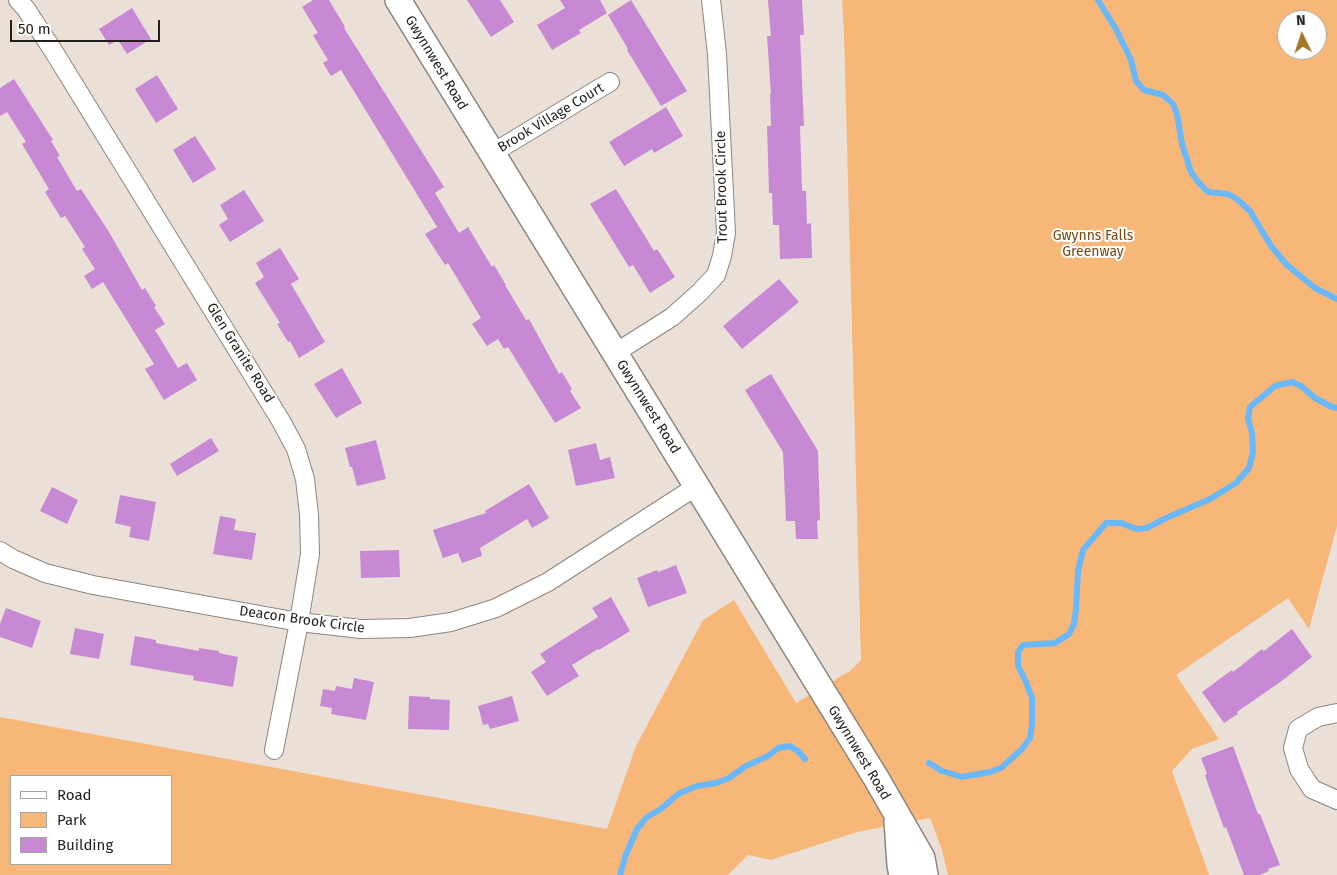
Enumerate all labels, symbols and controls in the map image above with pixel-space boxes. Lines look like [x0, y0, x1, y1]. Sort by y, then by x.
scale bar [12, 10, 162, 42]
north arrow [1277, 10, 1327, 60]
text: N [1296, 12, 1306, 29]
street label: Gwynnwest Road [401, 13, 471, 113]
text: 50 m [18, 20, 51, 38]
street label: Brook Village Court [495, 80, 607, 156]
street label: Trout Brook Circle [713, 130, 731, 244]
park label: Gwynns Falls Greenway [1053, 228, 1133, 260]
street label: Glen Granite Road [203, 300, 277, 406]
street label: Gwynnwest Road [612, 357, 684, 457]
street label: Deacon Brook Circle [238, 603, 366, 637]
street label: Gwynnwest Road [824, 703, 894, 803]
legend [10, 775, 172, 865]
text: Road [57, 786, 92, 804]
text: Park [57, 811, 87, 829]
text: Building [57, 836, 113, 854]

